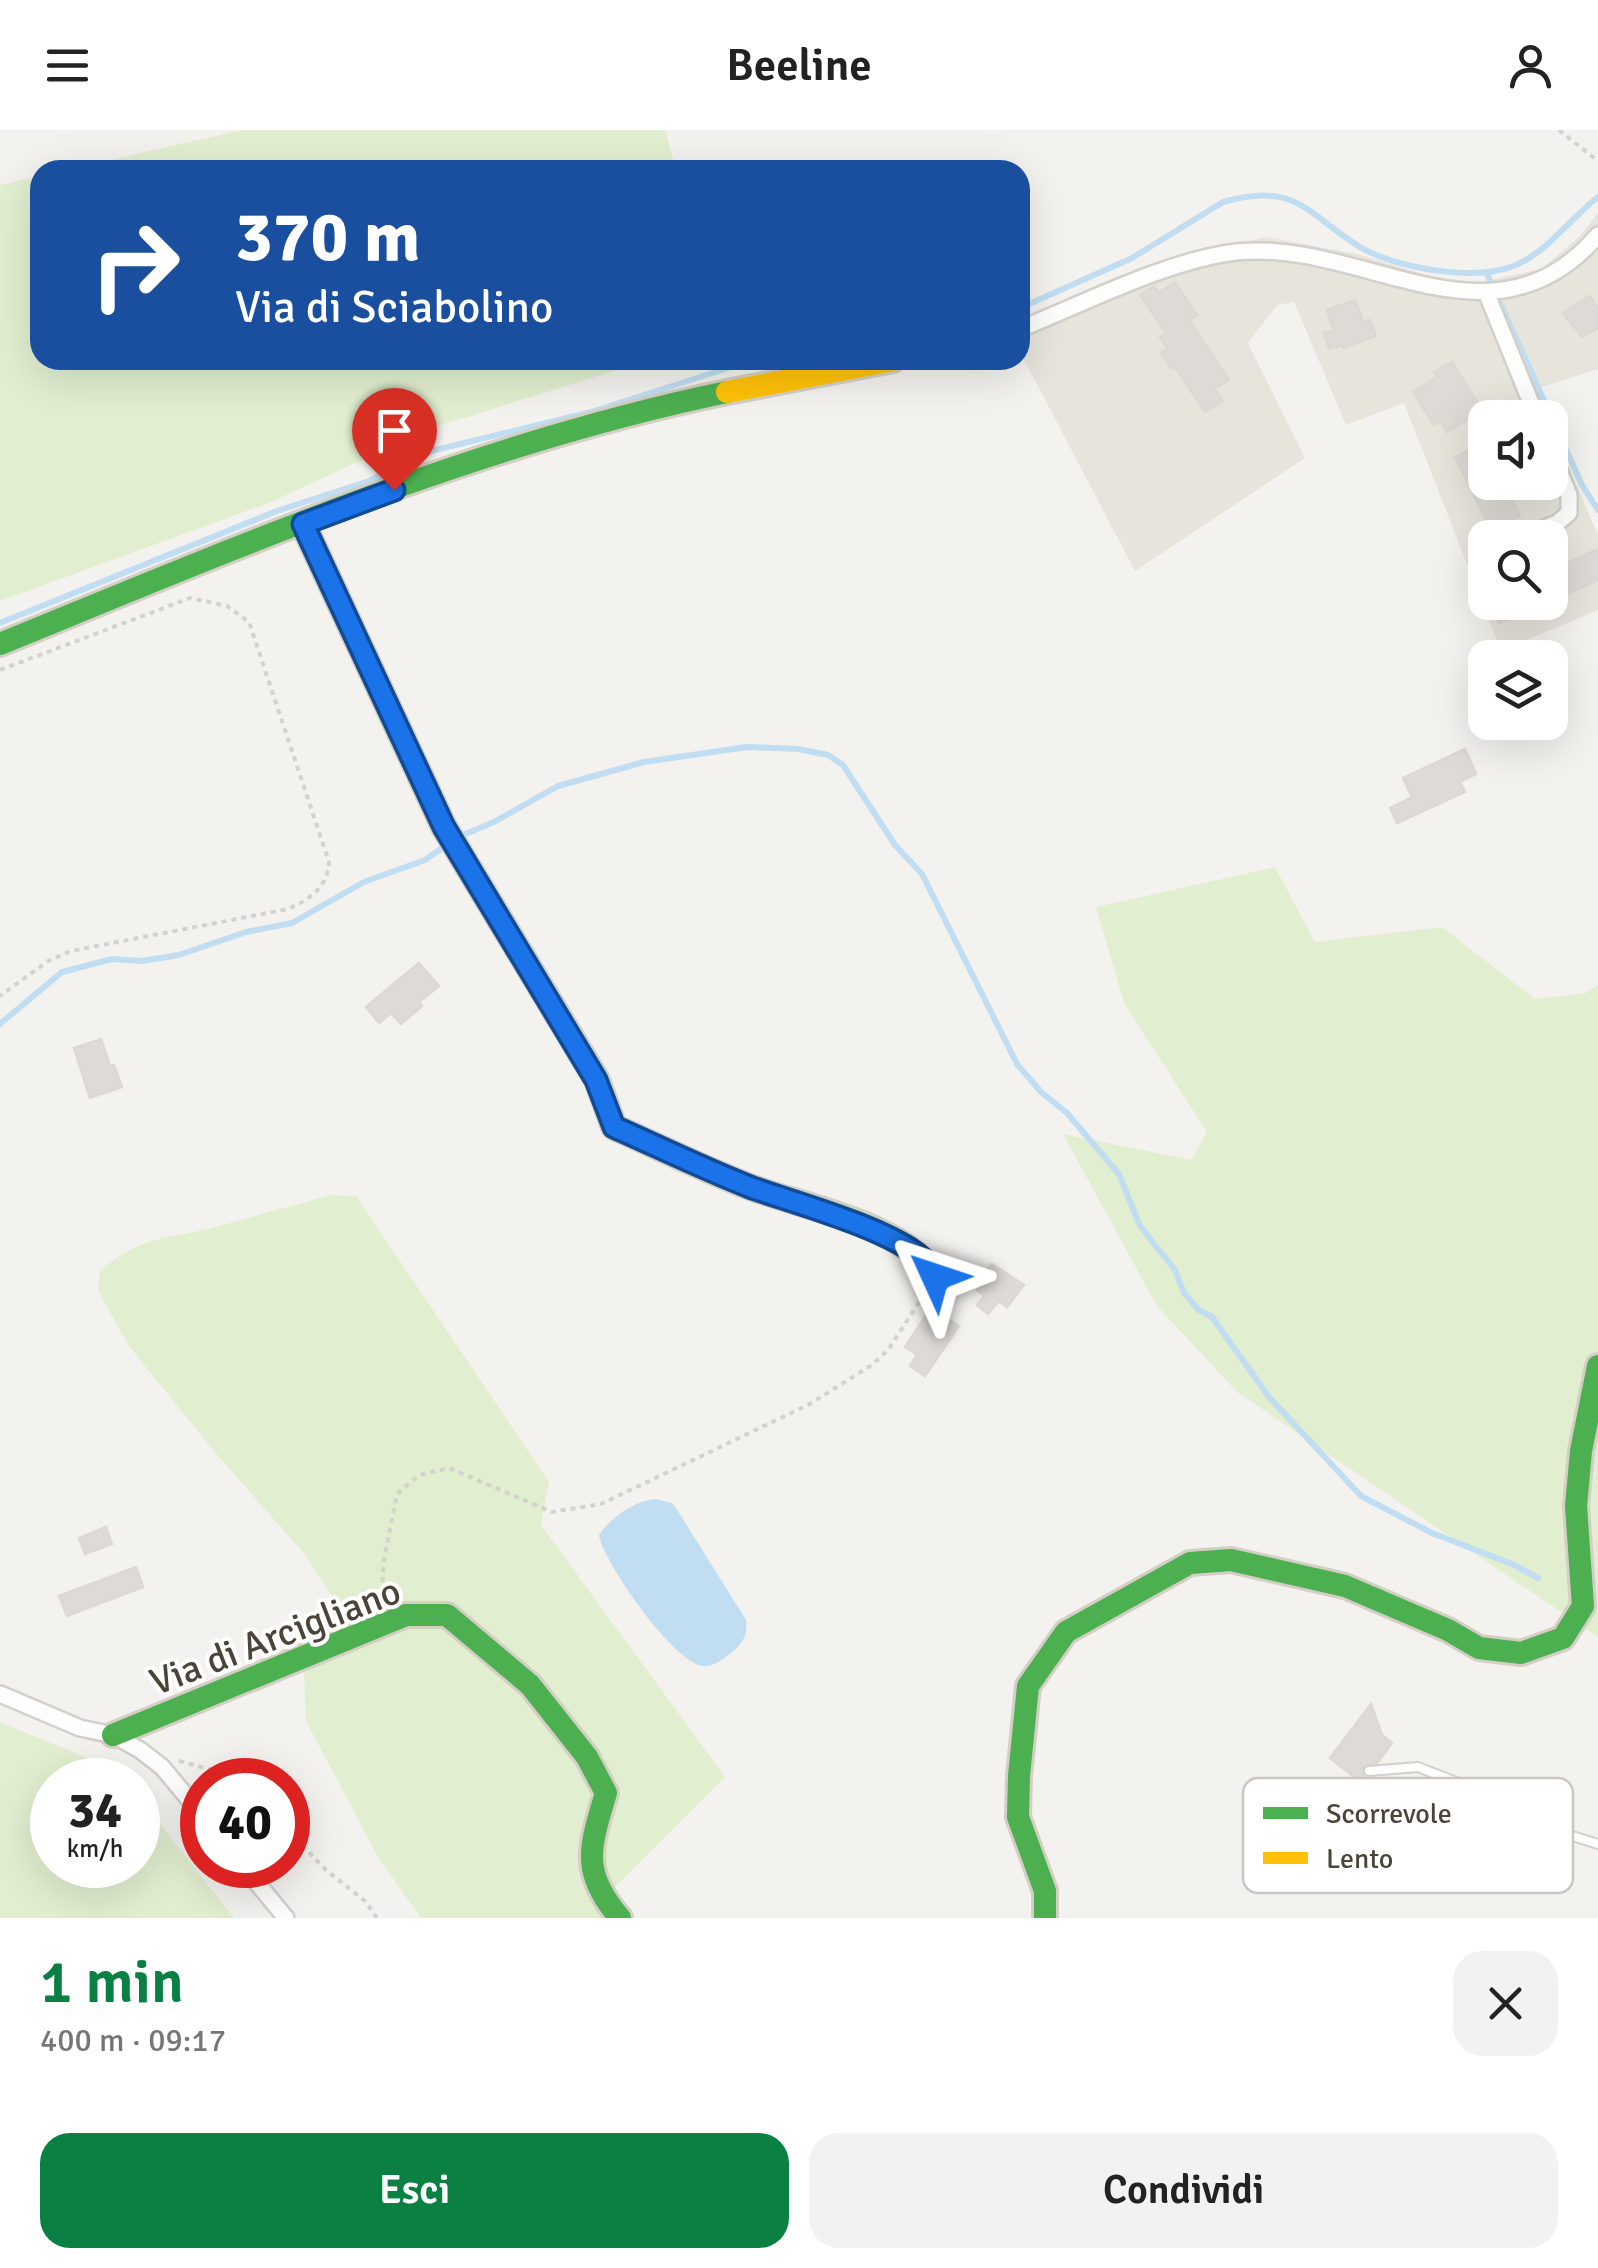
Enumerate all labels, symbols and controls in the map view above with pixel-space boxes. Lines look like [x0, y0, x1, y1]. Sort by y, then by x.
icon: menu [40, 38, 95, 93]
text: Beeline [726, 38, 872, 93]
icon: person [1503, 38, 1558, 93]
text: 370 m [235, 194, 420, 280]
icon: right [70, 200, 200, 330]
text: Via di Sciabolino [235, 280, 554, 335]
pin [352, 388, 437, 491]
map controls [1468, 400, 1568, 740]
button: sound [1468, 400, 1568, 500]
icon: arrive [367, 403, 422, 458]
button: search [1468, 520, 1568, 620]
button: layers [1468, 640, 1568, 740]
position arrow [883, 1225, 987, 1329]
street label: Via di Arcigliano [143, 1567, 407, 1706]
speed limit sign: 40 [180, 1758, 310, 1888]
legend [1243, 1778, 1573, 1893]
text: 34 [68, 1780, 122, 1842]
text: Scorrevole [1326, 1797, 1452, 1831]
text: km/h [67, 1833, 123, 1864]
text: Lento [1326, 1842, 1393, 1876]
text: 1 min [40, 1946, 184, 2020]
button: close [1453, 1951, 1558, 2056]
text: 400 m · 09:17 [40, 2021, 226, 2060]
button: Esci [40, 2133, 789, 2248]
button: Condividi [809, 2133, 1558, 2248]

